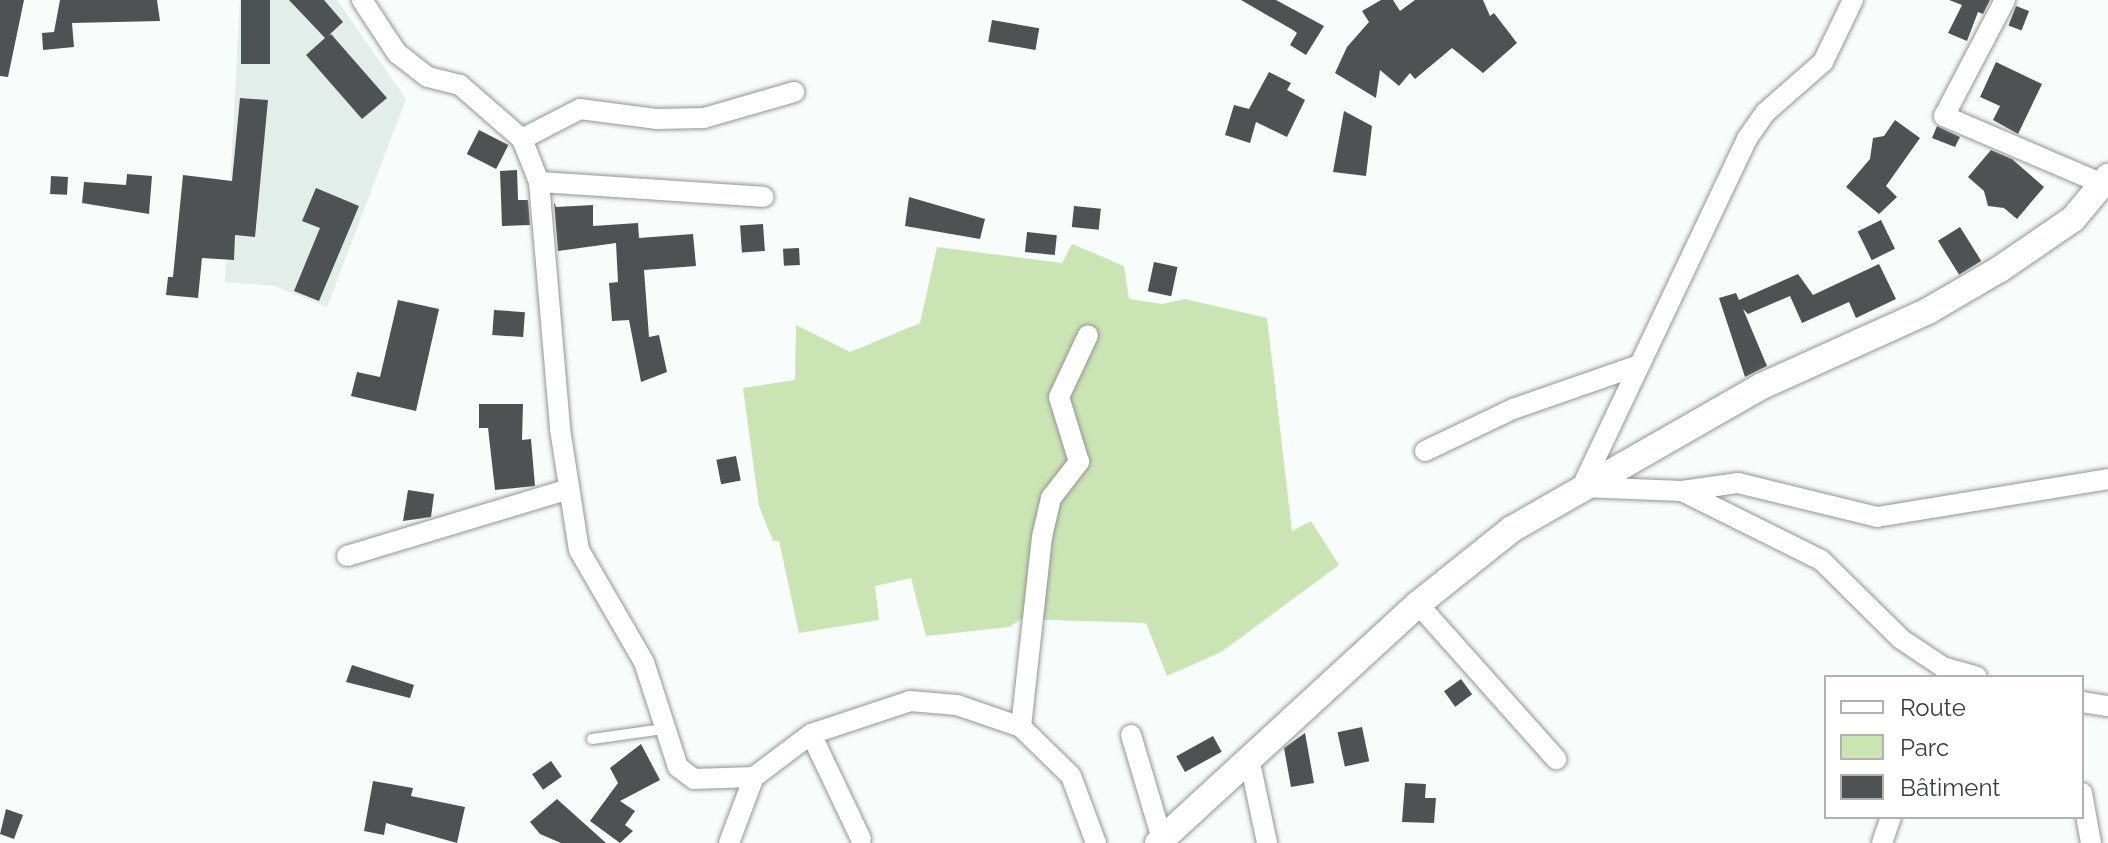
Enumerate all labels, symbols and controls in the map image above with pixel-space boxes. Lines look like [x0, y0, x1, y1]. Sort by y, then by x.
legend [1824, 675, 2084, 819]
text: Route [1900, 693, 1966, 722]
text: Parc [1900, 733, 1949, 762]
text: Bâtiment [1900, 773, 2000, 802]

